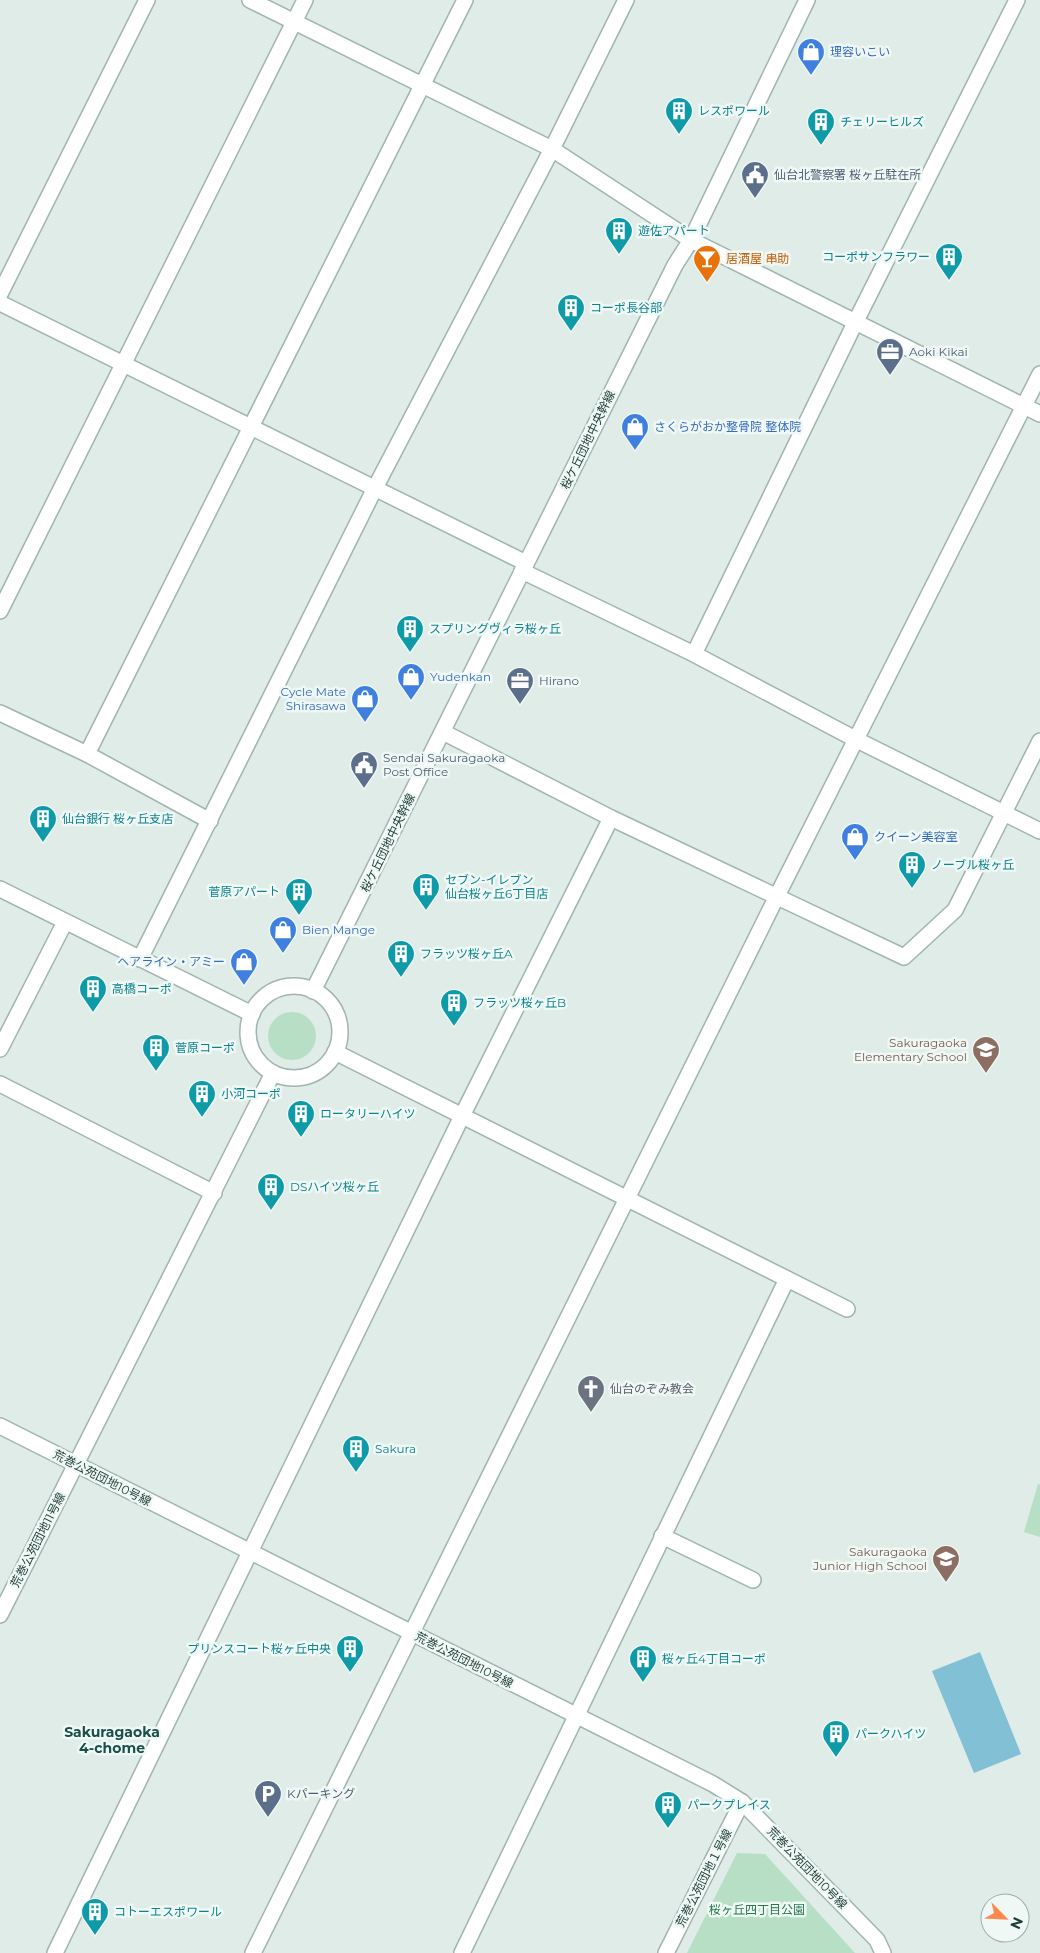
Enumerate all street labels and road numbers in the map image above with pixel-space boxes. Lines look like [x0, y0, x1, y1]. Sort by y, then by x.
street label: 桜ケ丘団地中央幹線 [557, 388, 618, 492]
street label: 桜ケ丘団地中央幹線 [357, 791, 418, 895]
street label: 荒巻公苑団地10号線 [51, 1446, 154, 1509]
street label: 荒巻公苑団地11号線 [7, 1490, 68, 1590]
street label: 荒巻公苑団地10号線 [413, 1628, 516, 1691]
street label: 荒巻公苑団地10号線 [764, 1823, 850, 1912]
street label: 荒巻公苑団地１号線 [672, 1826, 735, 1929]

